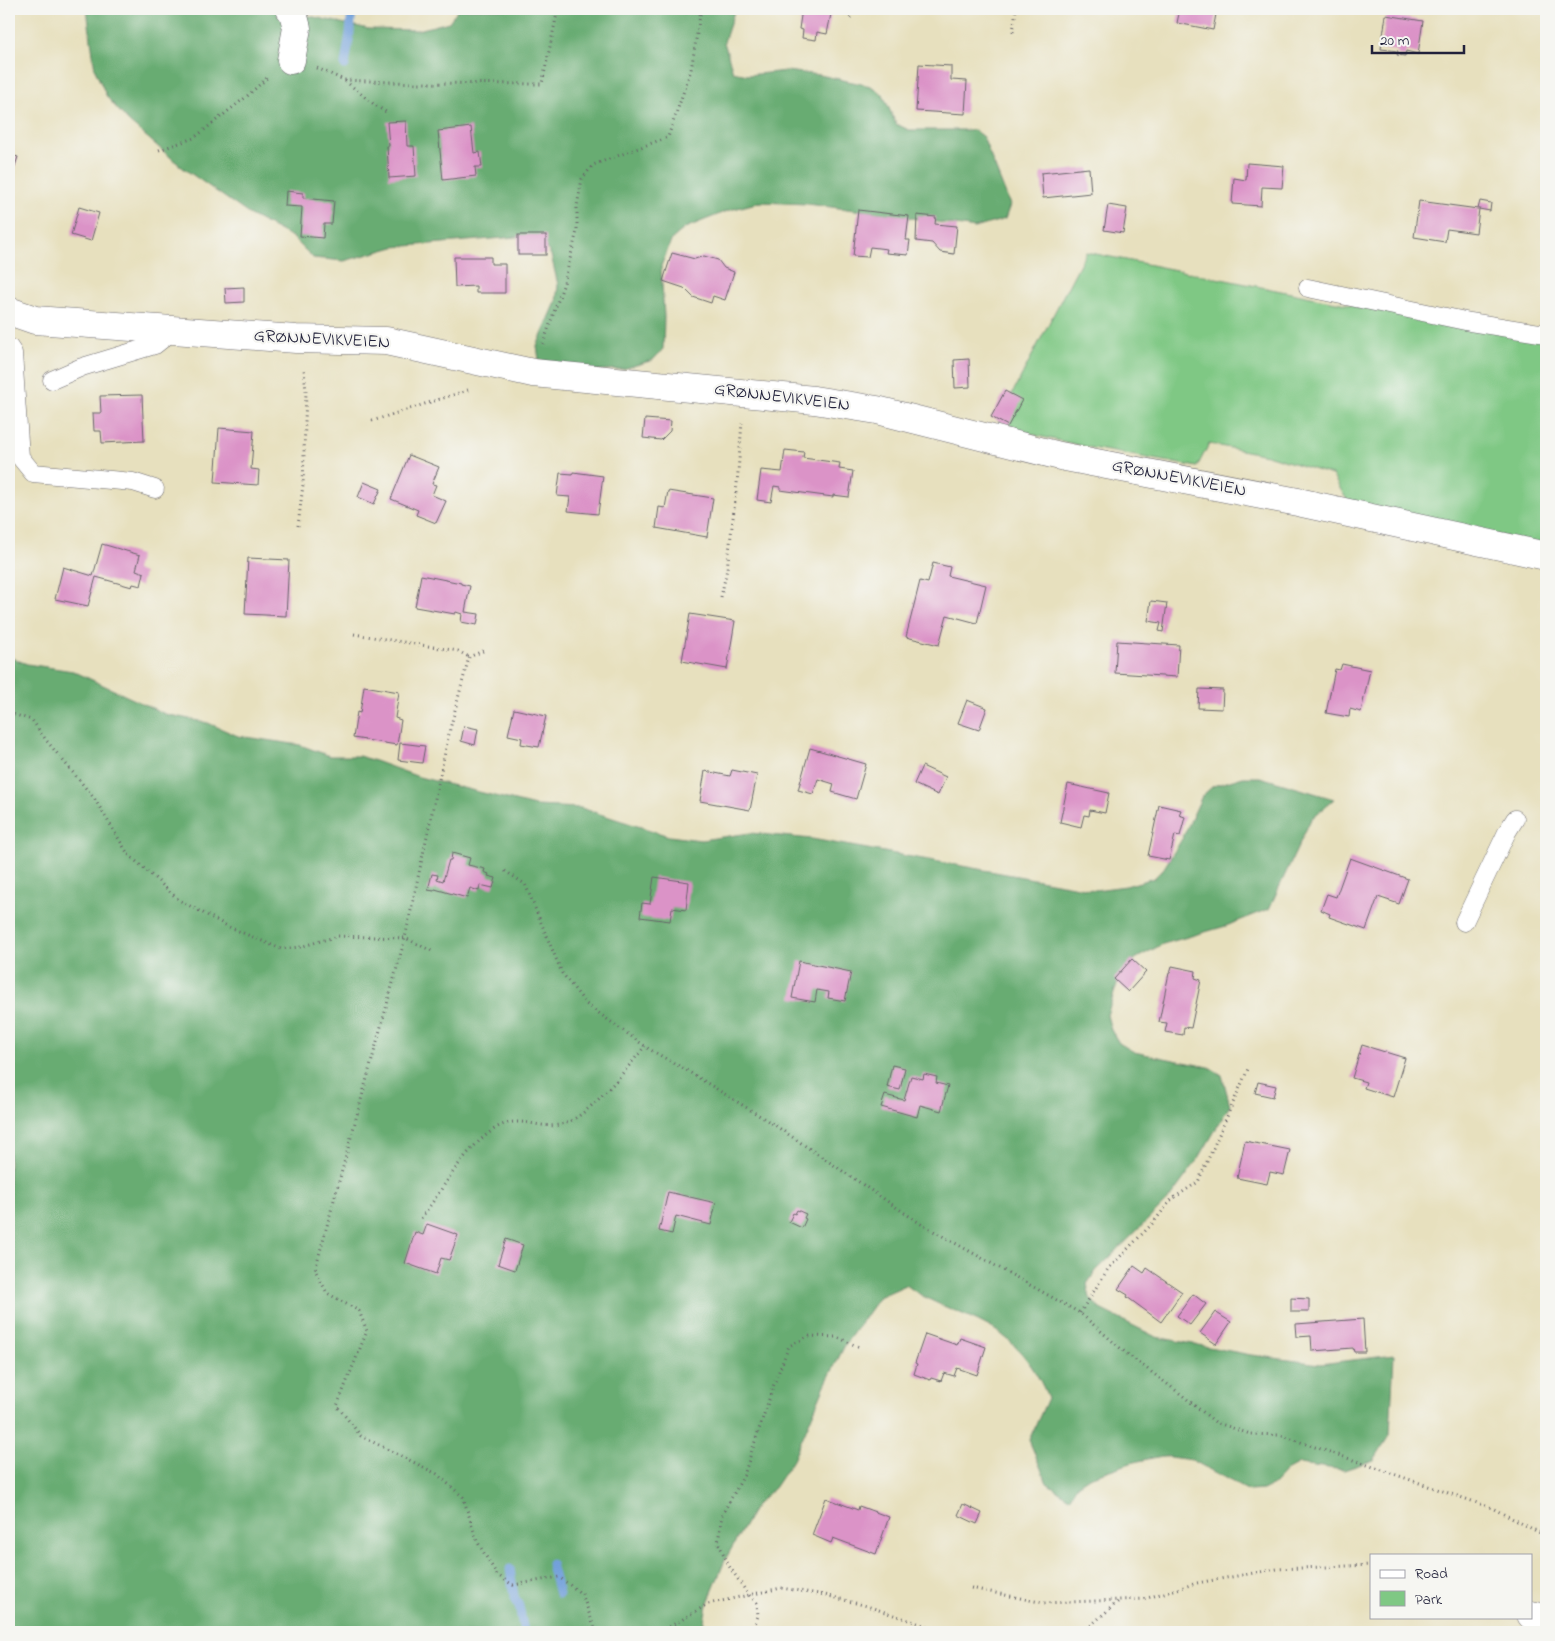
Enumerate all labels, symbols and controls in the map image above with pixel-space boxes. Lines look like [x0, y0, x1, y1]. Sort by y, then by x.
scale bar [1372, 22, 1465, 54]
text: 20 m [1380, 30, 1410, 52]
street label: GRØNNEVIKVEIEN [253, 323, 391, 357]
street label: GRØNNEVIKVEIEN [713, 377, 851, 419]
street label: GRØNNEVIKVEIEN [1110, 453, 1248, 505]
legend [1370, 1554, 1532, 1618]
text: Road [1415, 1563, 1448, 1585]
text: Park [1415, 1589, 1443, 1611]

